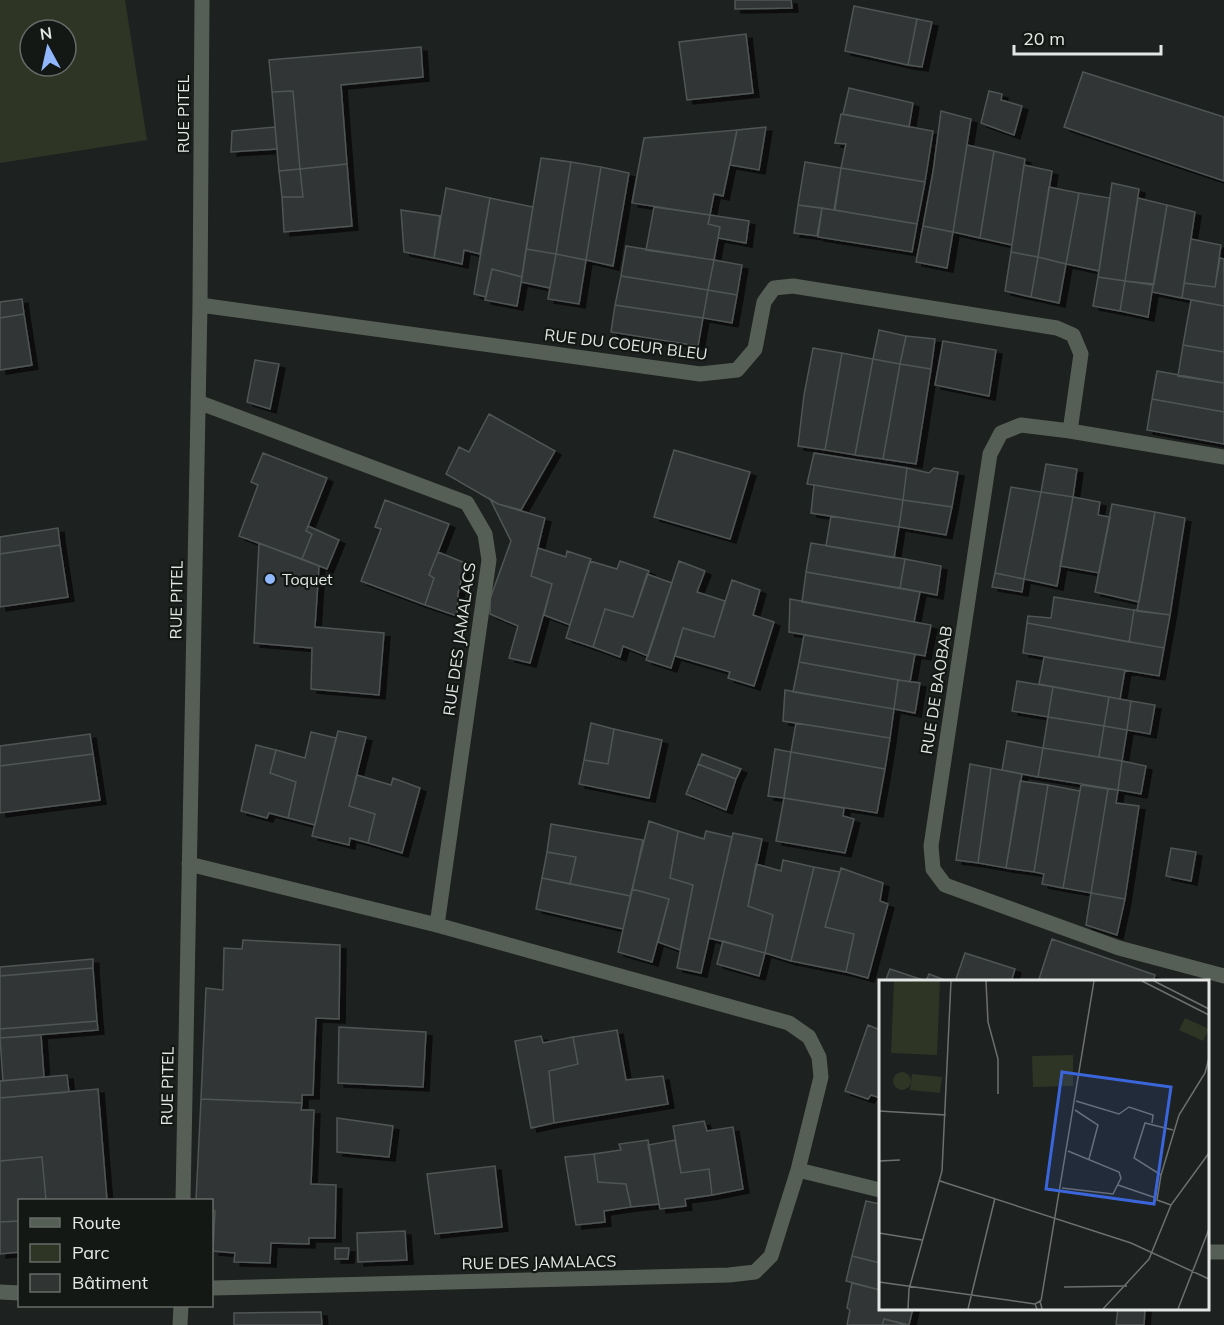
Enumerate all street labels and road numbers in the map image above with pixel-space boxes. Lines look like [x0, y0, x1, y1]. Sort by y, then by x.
street label: RUE PITEL [173, 74, 193, 153]
street label: RUE DU COEUR BLEU [543, 324, 709, 364]
street label: RUE PITEL [165, 560, 187, 640]
street label: RUE DES JAMALACS [438, 561, 480, 717]
street label: RUE DE BAOBAB [916, 624, 956, 756]
street label: RUE PITEL [156, 1046, 178, 1126]
street label: RUE DES JAMALACS [461, 1251, 617, 1273]

